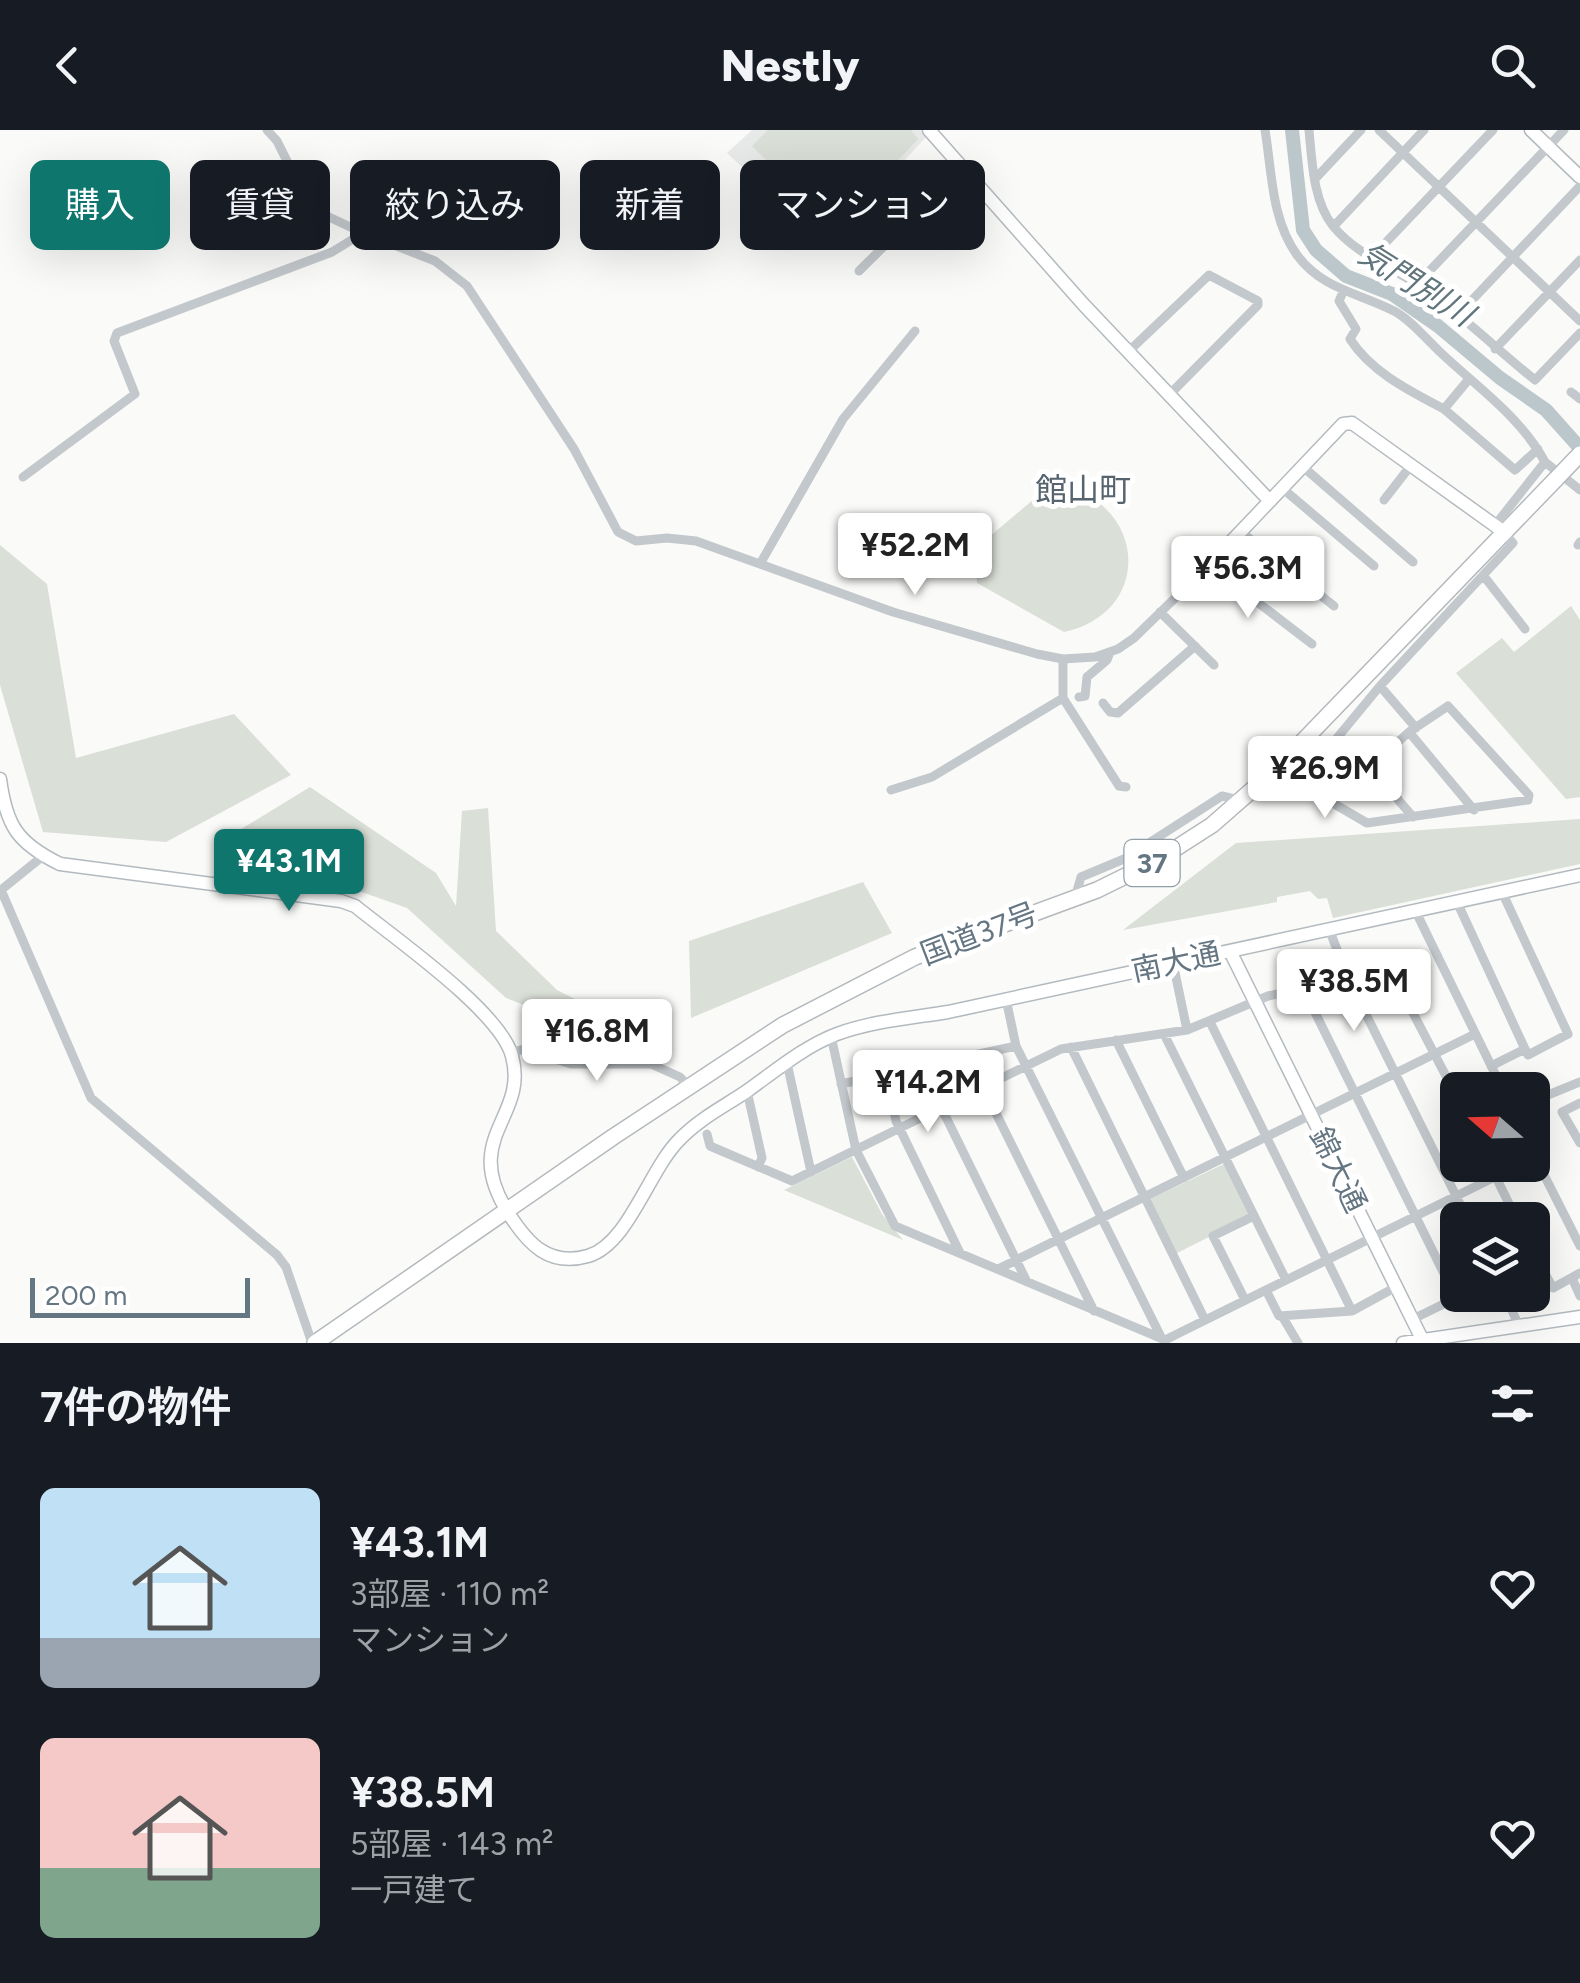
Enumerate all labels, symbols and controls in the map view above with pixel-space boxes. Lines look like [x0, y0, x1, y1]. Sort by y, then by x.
icon: back [40, 38, 95, 93]
text: Nestly [721, 38, 859, 92]
icon: search [1485, 38, 1540, 93]
chip: 購入 [30, 160, 170, 250]
chip: 賃貸 [190, 160, 330, 250]
chip: 絞り込み [350, 160, 560, 250]
chip: 新着 [580, 160, 720, 250]
chip: マンション [740, 160, 985, 250]
water label: 気門別川 [1352, 234, 1483, 336]
district label: 館山町 [1035, 471, 1131, 509]
pin: ¥52.2M [834, 513, 996, 598]
text: ¥52.2M [860, 526, 970, 564]
pin: ¥56.3M [1167, 536, 1329, 621]
text: ¥56.3M [1193, 549, 1303, 587]
pin: ¥26.9M [1244, 736, 1406, 821]
text: ¥26.9M [1270, 749, 1380, 787]
pin: ¥43.1M [208, 829, 370, 914]
road number: 37 [1124, 840, 1180, 886]
text: ¥43.1M [236, 842, 342, 880]
street label: 国道37号 [915, 894, 1043, 973]
street label: 南大通 [1128, 934, 1224, 989]
pin: ¥38.5M [1273, 949, 1435, 1034]
text: ¥38.5M [1299, 962, 1409, 1000]
pin: ¥16.8M [516, 999, 678, 1084]
text: ¥16.8M [544, 1012, 650, 1050]
pin: ¥14.2M [847, 1050, 1009, 1135]
text: ¥14.2M [875, 1063, 981, 1101]
north arrow [1440, 1072, 1550, 1182]
map controls [1440, 1072, 1550, 1312]
street label: 錦大通 [1302, 1121, 1375, 1218]
button: layers [1440, 1202, 1550, 1312]
scale bar [30, 1273, 250, 1318]
text: 200 m [45, 1278, 127, 1312]
icon: filters [1485, 1376, 1540, 1431]
text: 7件の物件 [40, 1382, 231, 1433]
text: ¥43.1M [350, 1517, 489, 1568]
icon: home [120, 1528, 240, 1648]
icon: heart [1485, 1561, 1540, 1616]
text: 3部屋 · 110 m² [350, 1575, 549, 1613]
text: マンション [350, 1621, 510, 1659]
text: ¥38.5M [350, 1767, 495, 1818]
icon: home [120, 1778, 240, 1898]
icon: heart [1485, 1811, 1540, 1866]
text: 5部屋 · 143 m² [350, 1825, 554, 1863]
text: 一戸建て [350, 1871, 478, 1909]

